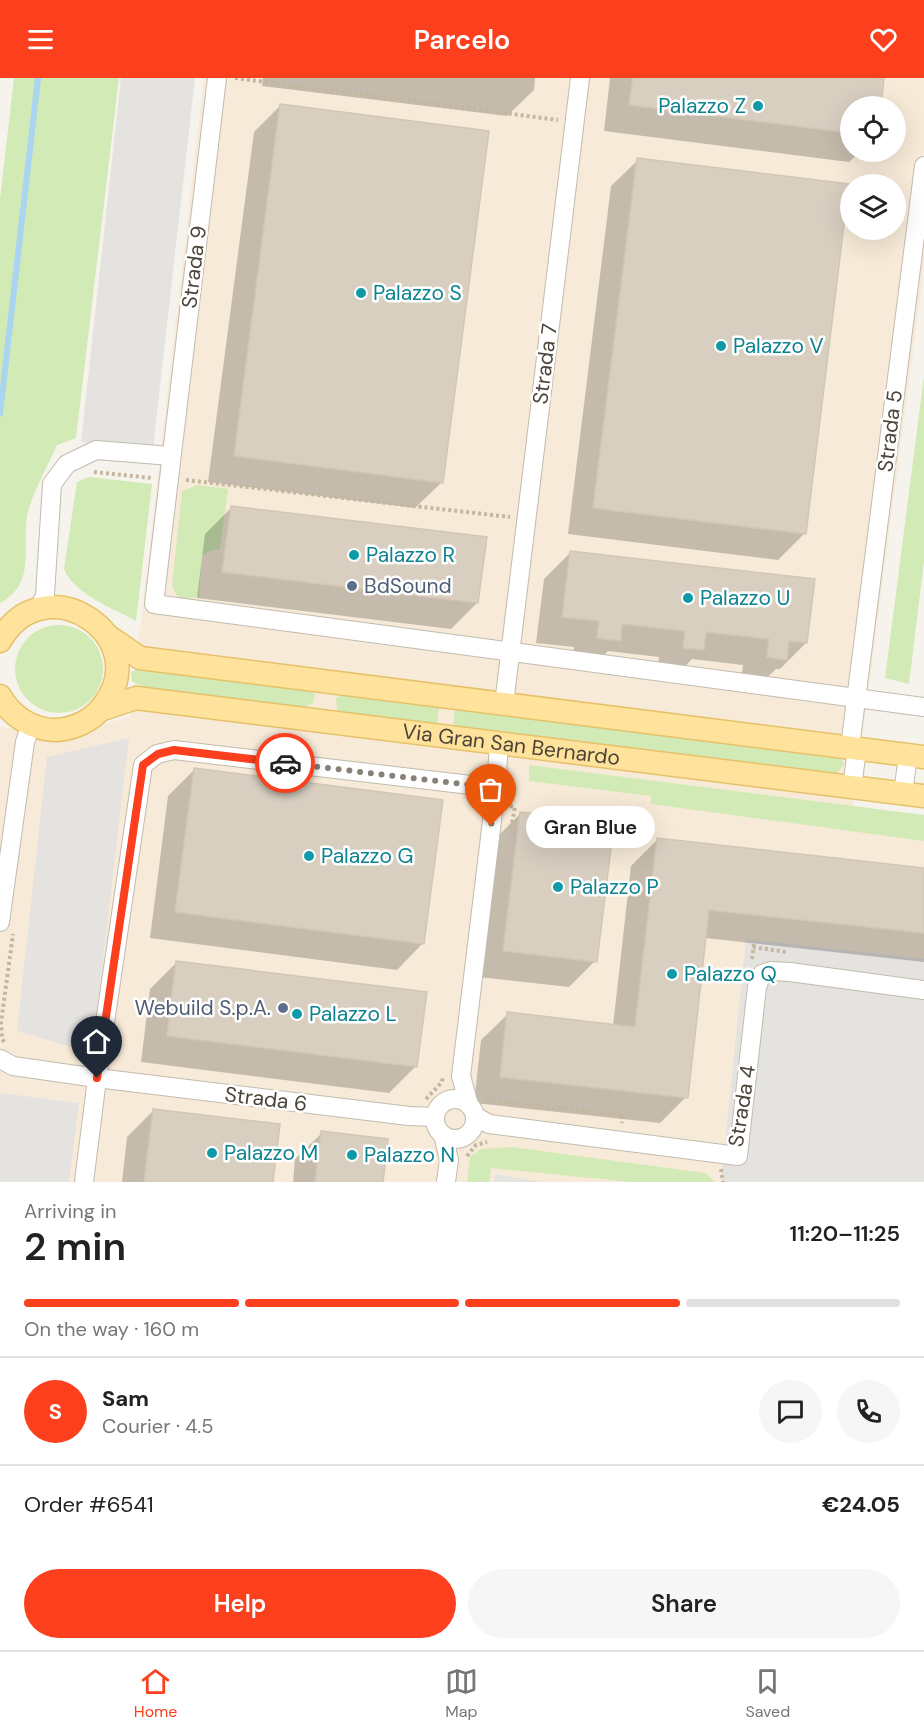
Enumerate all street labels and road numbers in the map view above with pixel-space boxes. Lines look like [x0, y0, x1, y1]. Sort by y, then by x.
street label: Strada 9 [175, 224, 213, 310]
street label: Strada 7 [526, 322, 564, 406]
street label: Strada 5 [871, 388, 909, 474]
street label: Via Gran San Bernardo [401, 717, 622, 772]
street label: Strada 4 [722, 1063, 762, 1149]
street label: Strada 6 [223, 1080, 309, 1118]

